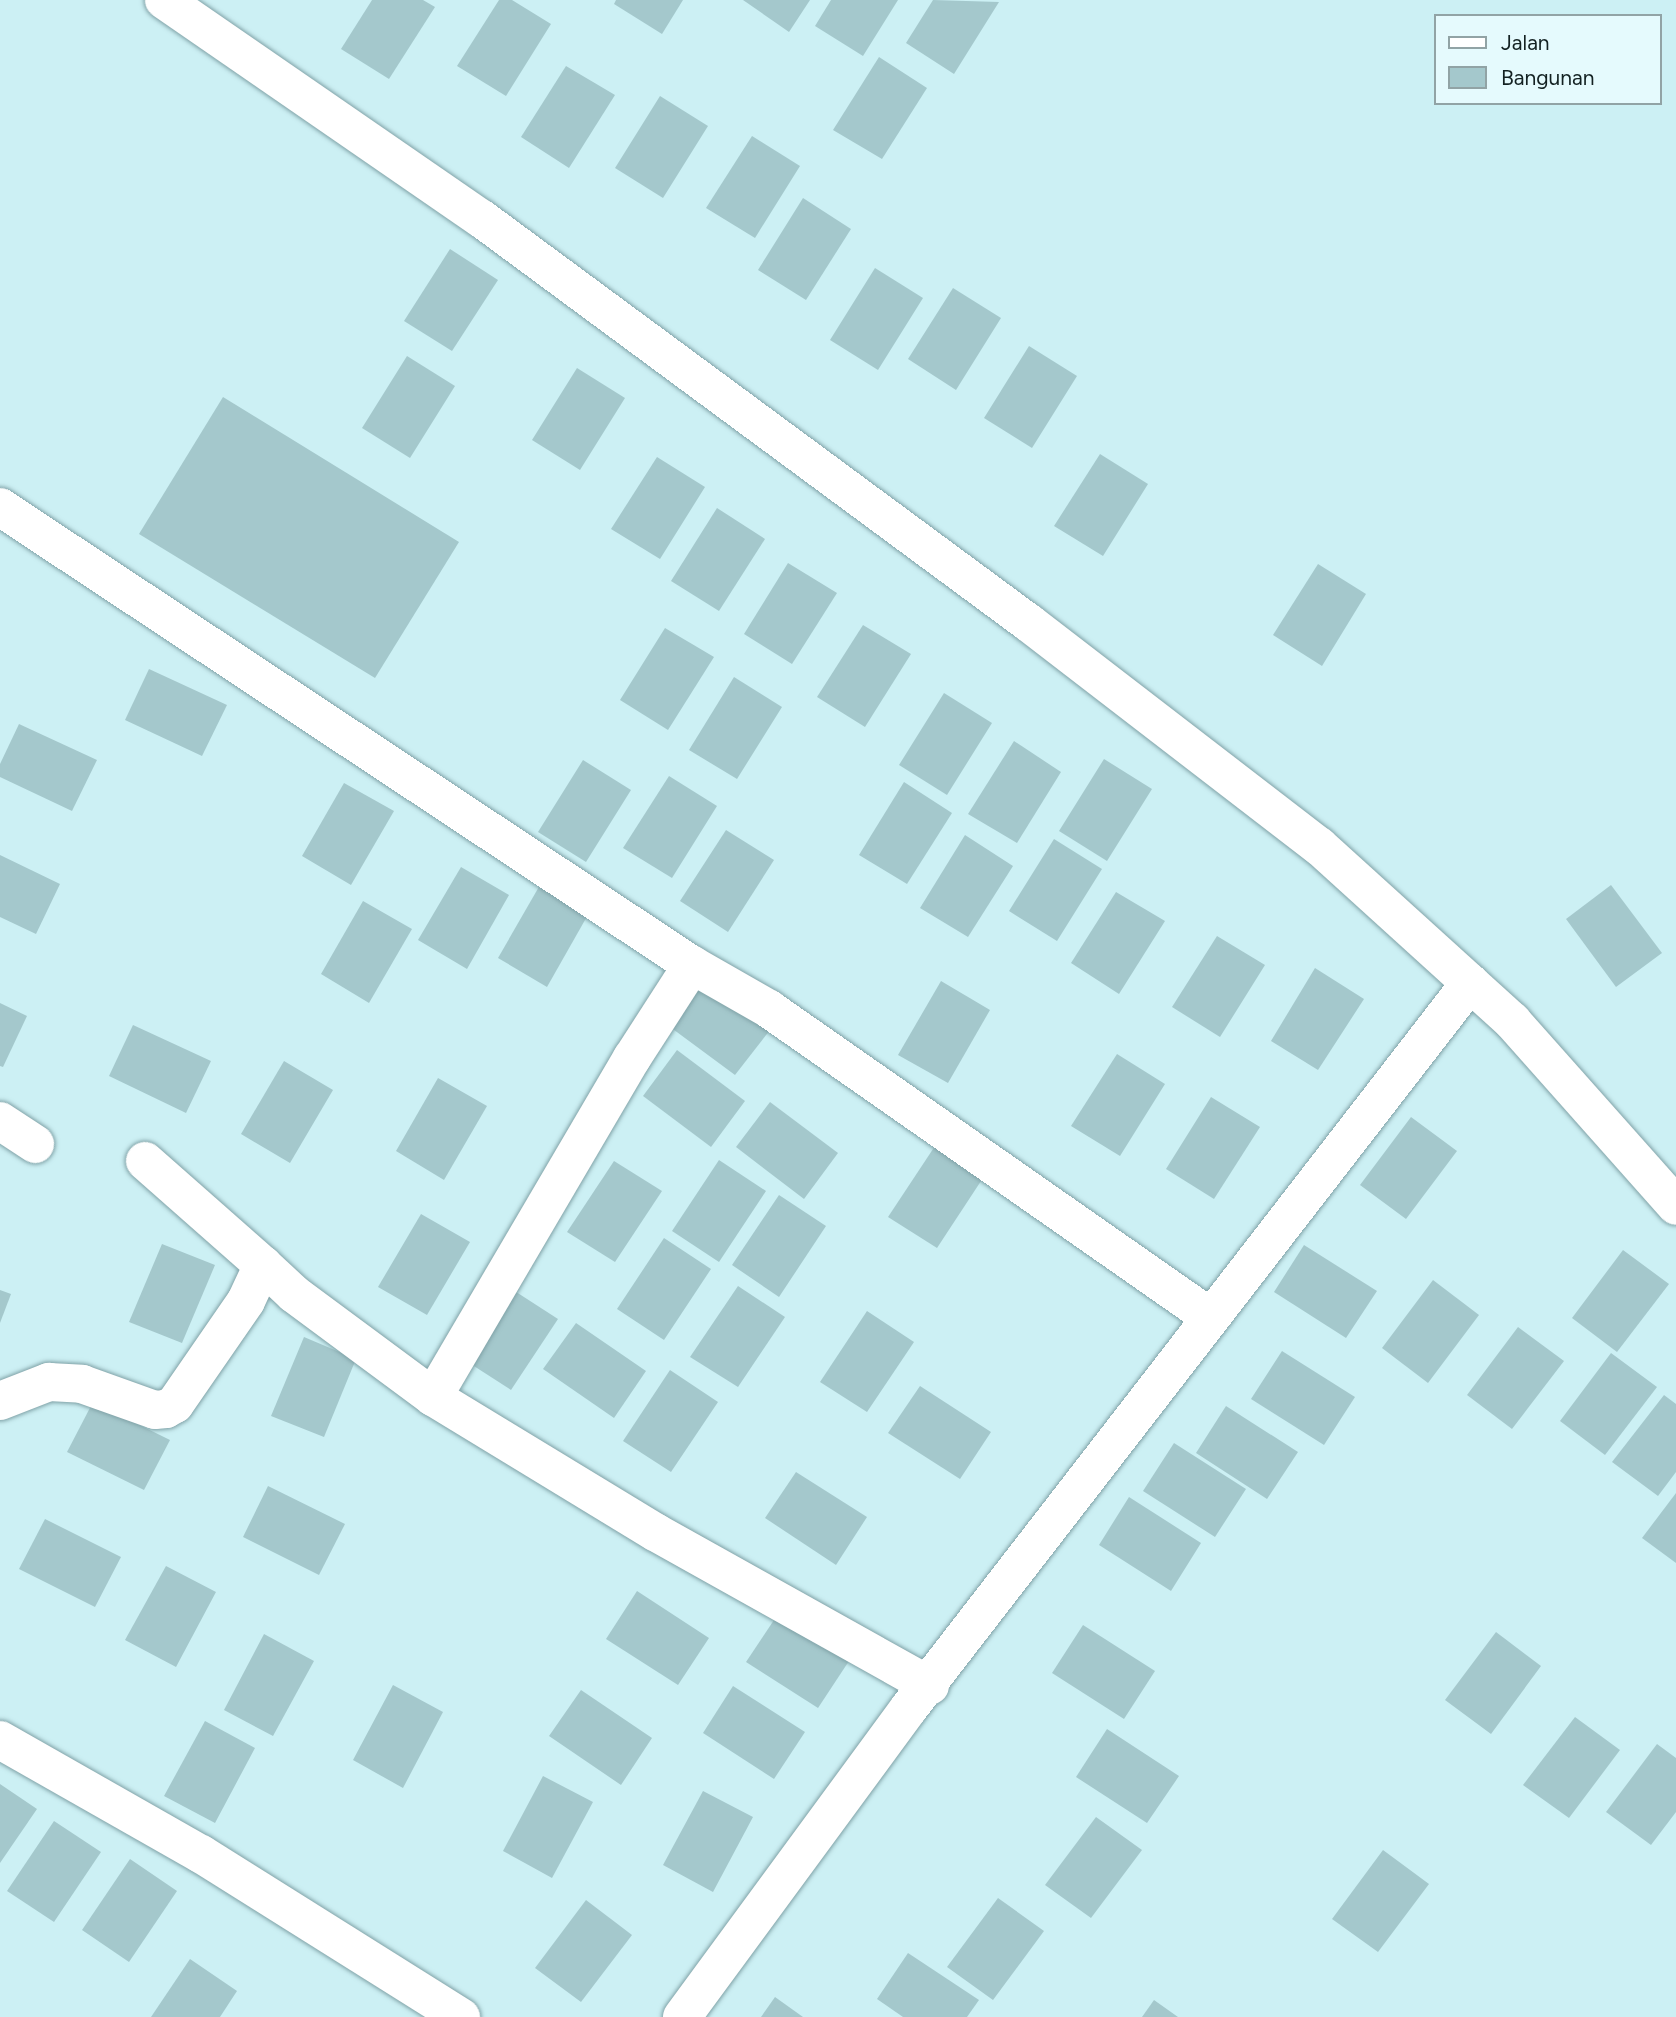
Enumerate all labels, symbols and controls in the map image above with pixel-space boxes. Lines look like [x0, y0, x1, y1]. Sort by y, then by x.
legend [1434, 14, 1662, 105]
text: Jalan [1501, 30, 1550, 55]
text: Bangunan [1501, 65, 1594, 90]

